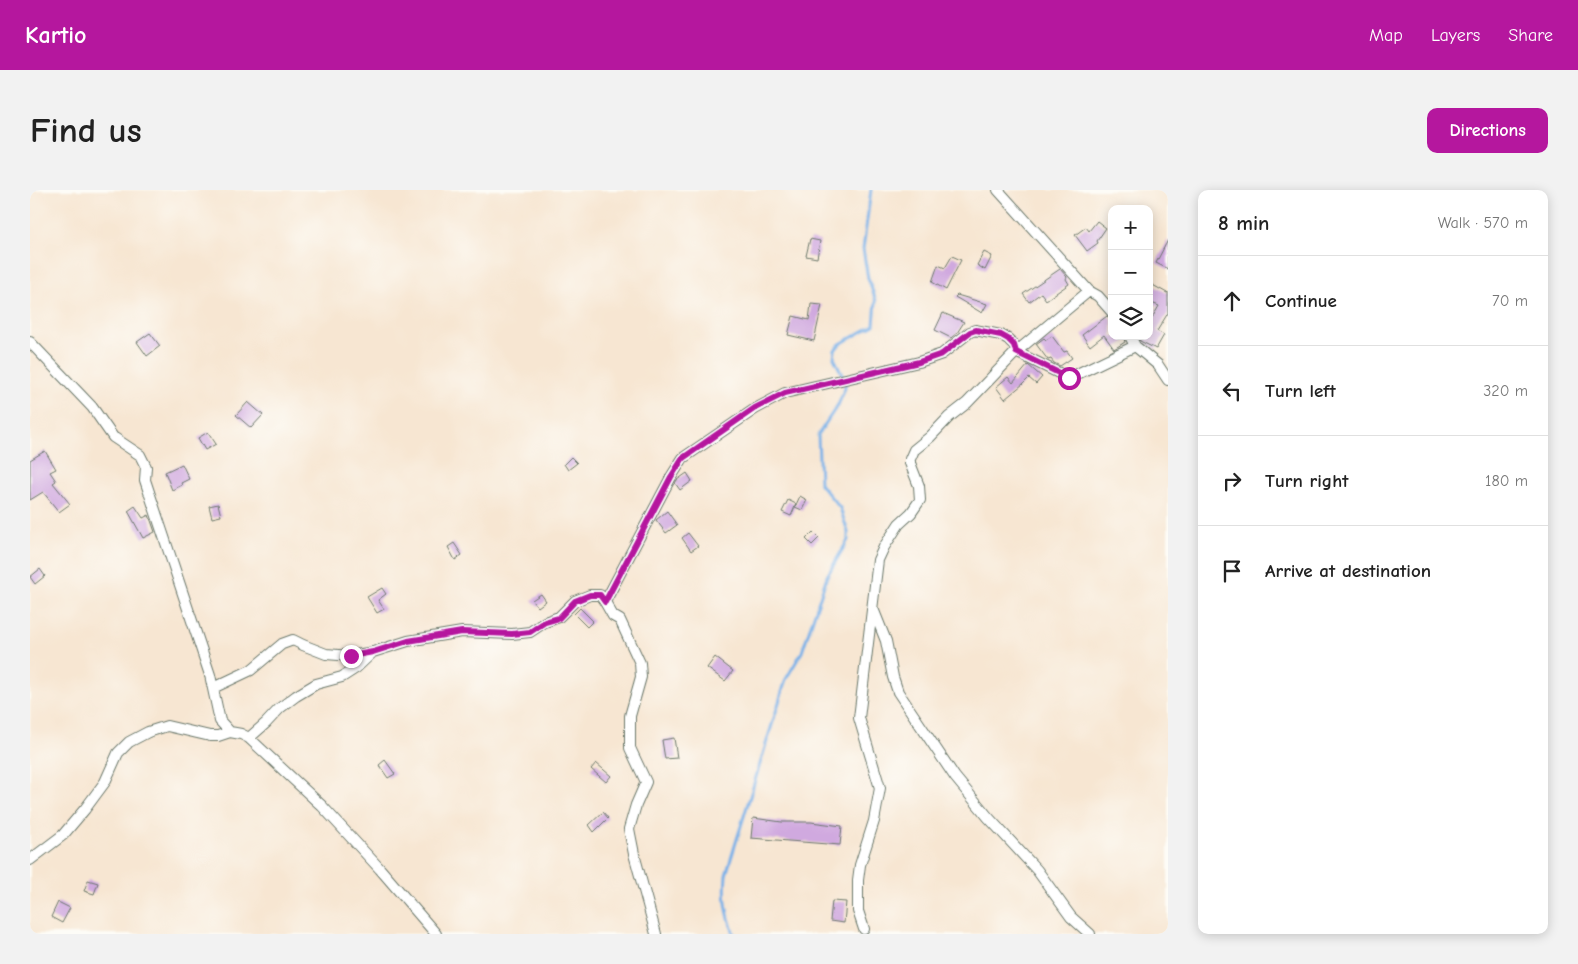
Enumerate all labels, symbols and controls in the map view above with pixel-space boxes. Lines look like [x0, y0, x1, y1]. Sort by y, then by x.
text: Kartio [25, 21, 87, 49]
text: Map [1369, 25, 1403, 46]
text: Layers [1431, 25, 1480, 46]
text: Share [1508, 25, 1553, 46]
button: Directions [1427, 108, 1548, 153]
text: Find us [30, 110, 142, 151]
map controls [1108, 205, 1153, 340]
button: + [1108, 205, 1153, 250]
text: 8 min [1218, 211, 1269, 235]
text: Walk · 570 m [1438, 214, 1528, 232]
button: − [1108, 250, 1153, 295]
icon: ahead [1218, 287, 1246, 315]
text: Continue [1265, 290, 1337, 312]
text: 70 m [1492, 292, 1528, 310]
button: layers [1108, 295, 1153, 340]
route start [1058, 367, 1081, 390]
icon: left [1218, 377, 1246, 405]
text: Turn left [1265, 380, 1336, 402]
text: 320 m [1483, 382, 1528, 400]
icon: right [1218, 467, 1246, 495]
text: Turn right [1265, 470, 1349, 492]
text: 180 m [1485, 472, 1528, 490]
icon: arrive [1218, 557, 1246, 585]
text: Arrive at destination [1265, 560, 1431, 582]
route end [340, 645, 363, 668]

